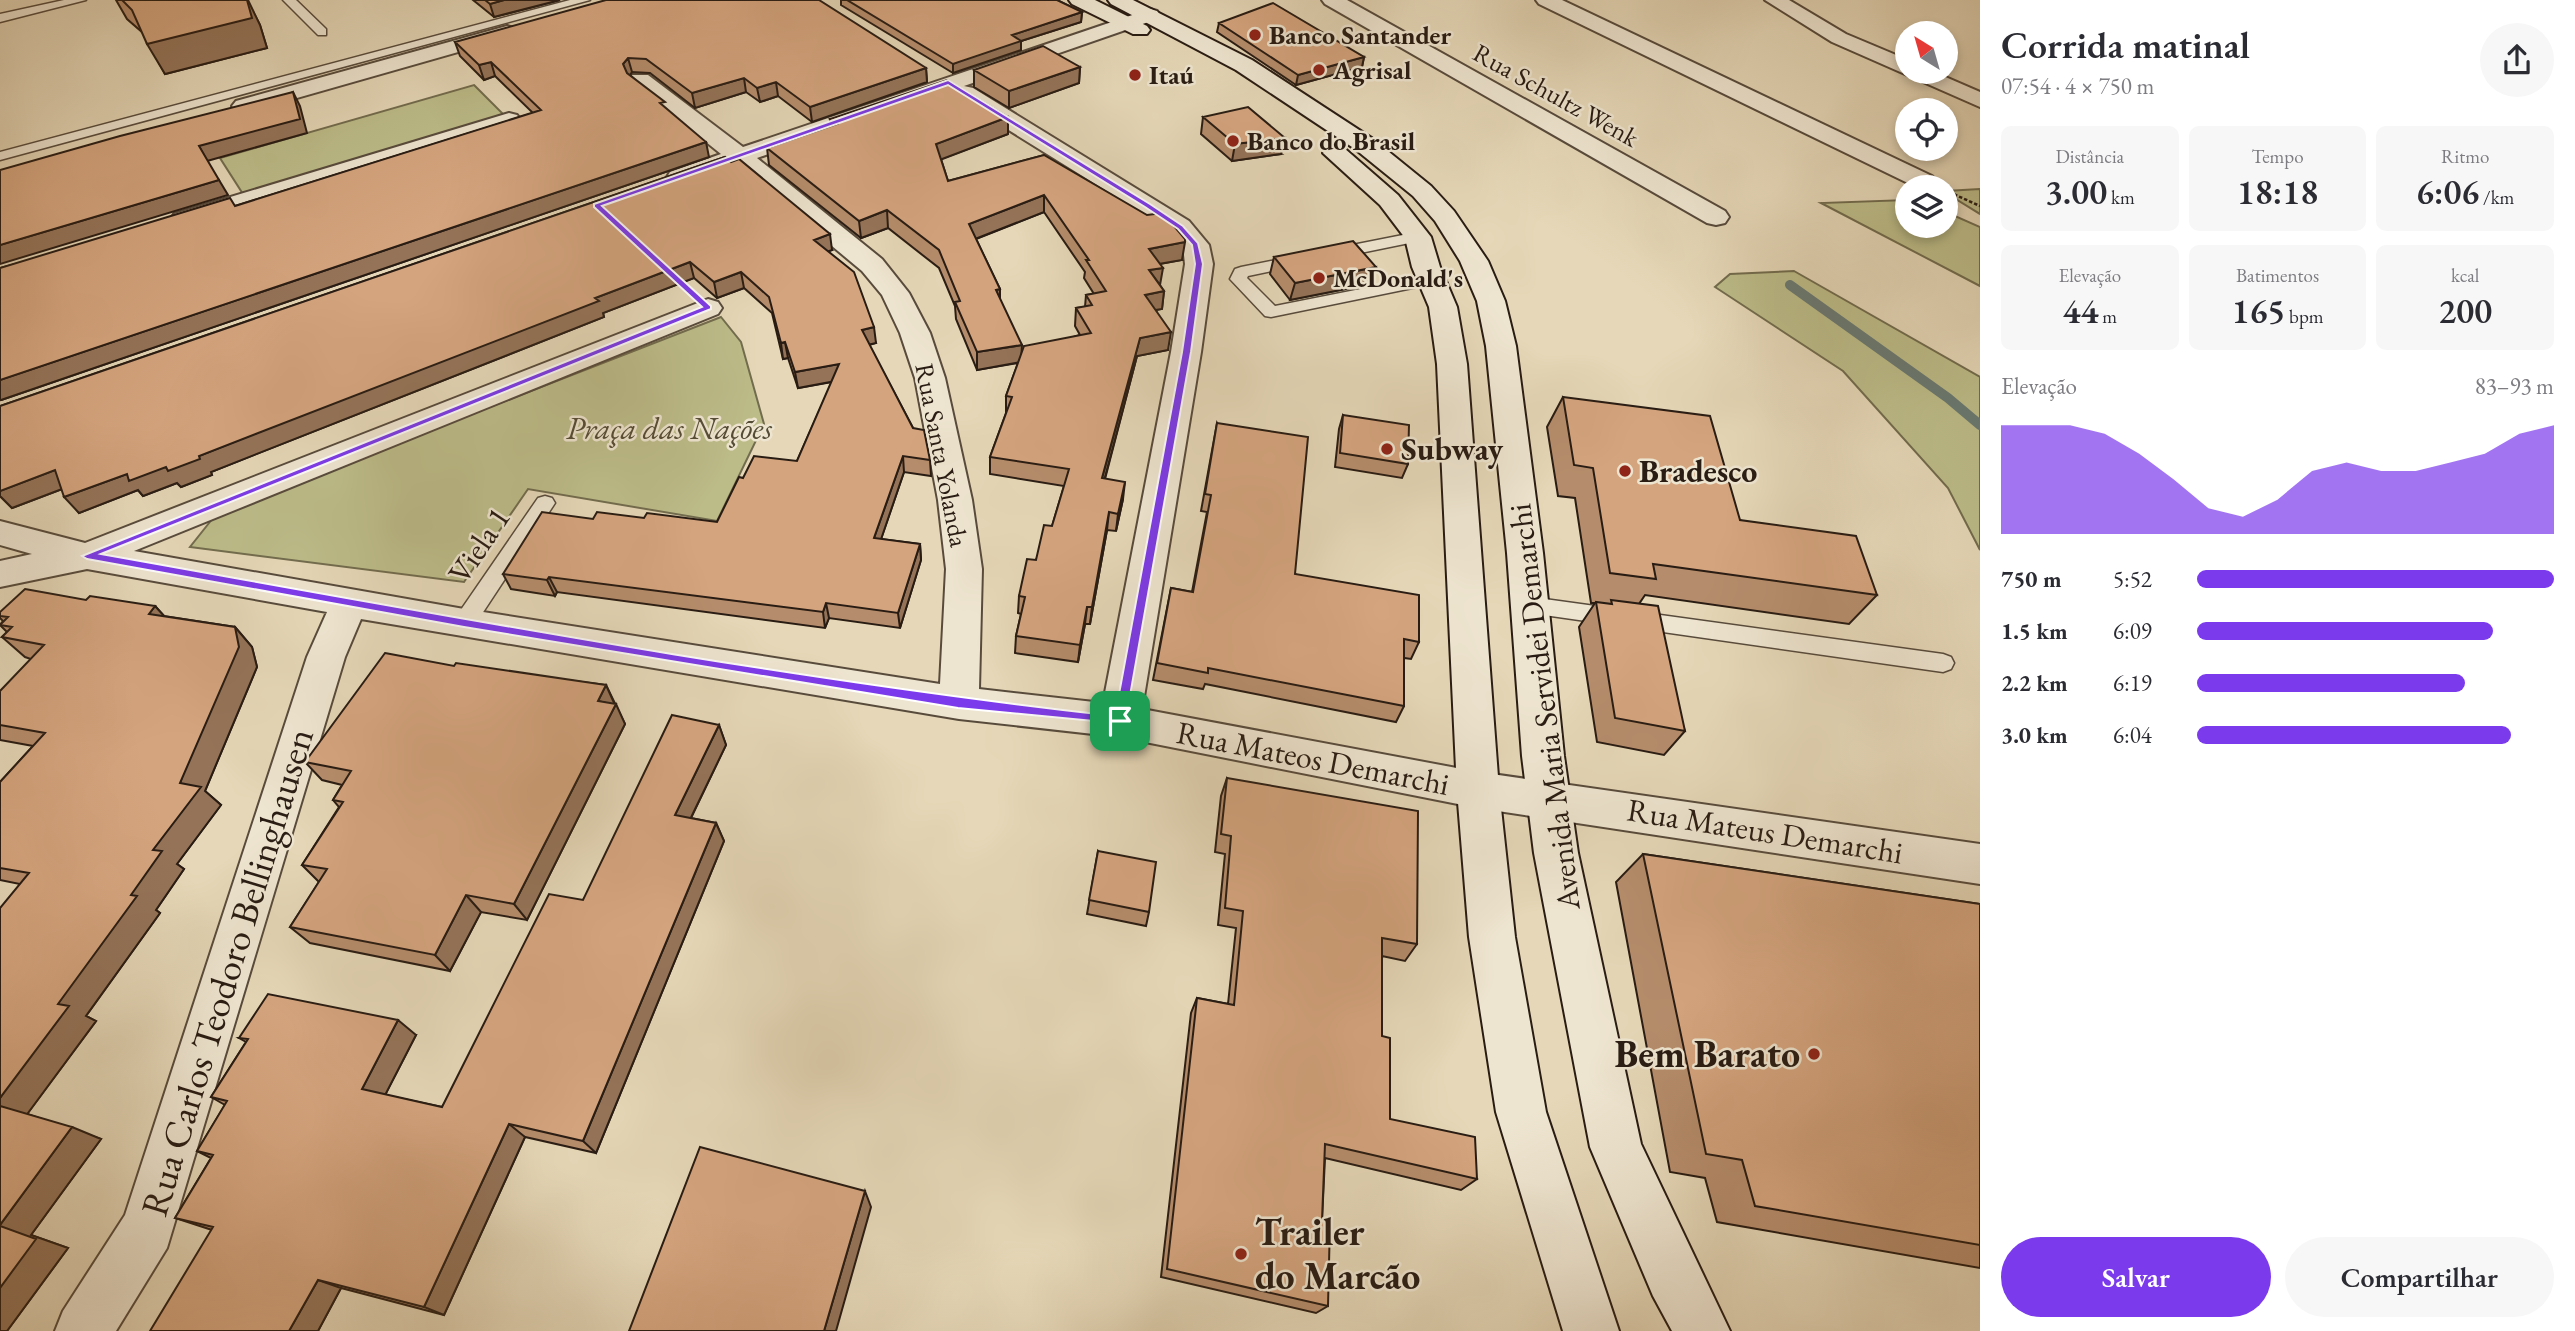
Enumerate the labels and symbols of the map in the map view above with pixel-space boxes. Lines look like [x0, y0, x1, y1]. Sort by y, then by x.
place label: Banco Santander [1269, 18, 1451, 52]
north arrow [1895, 21, 1958, 84]
marker: Banco Santander [1247, 27, 1263, 43]
street label: Rua Schultz Wenk [1467, 35, 1646, 155]
place label: Agrisal [1332, 53, 1411, 87]
place label: Itaú [1149, 58, 1195, 92]
marker: Agrisal [1311, 62, 1327, 78]
marker: Itaú [1127, 67, 1143, 83]
place label: Banco do Brasil [1247, 124, 1415, 158]
marker: Banco do Brasil [1225, 133, 1241, 149]
place label: McDonald's [1333, 261, 1463, 295]
marker: McDonald's [1311, 270, 1327, 286]
street label: Rua Santa Yolanda [908, 360, 977, 550]
park label: Praça das Nações [566, 407, 772, 449]
place label: Subway [1401, 428, 1504, 470]
marker: Subway [1379, 441, 1395, 457]
place label: Bradesco [1639, 450, 1757, 492]
marker: Bradesco [1617, 463, 1633, 479]
street label: Viela 1 [438, 499, 520, 591]
street label: Avenida Maria Servidei Demarchi [1498, 501, 1590, 914]
pin [1090, 691, 1150, 751]
street label: Rua Mateos Demarchi [1173, 711, 1453, 805]
street label: Rua Carlos Teodoro Bellinghausen [129, 722, 324, 1222]
street label: Rua Mateus Demarchi [1624, 788, 1906, 874]
place label: Bem Barato [1615, 1029, 1800, 1078]
marker: Bem Barato [1806, 1046, 1822, 1062]
place label: Trailer do Marcão [1255, 1207, 1420, 1300]
marker: Trailer do Marcão [1233, 1246, 1249, 1262]

